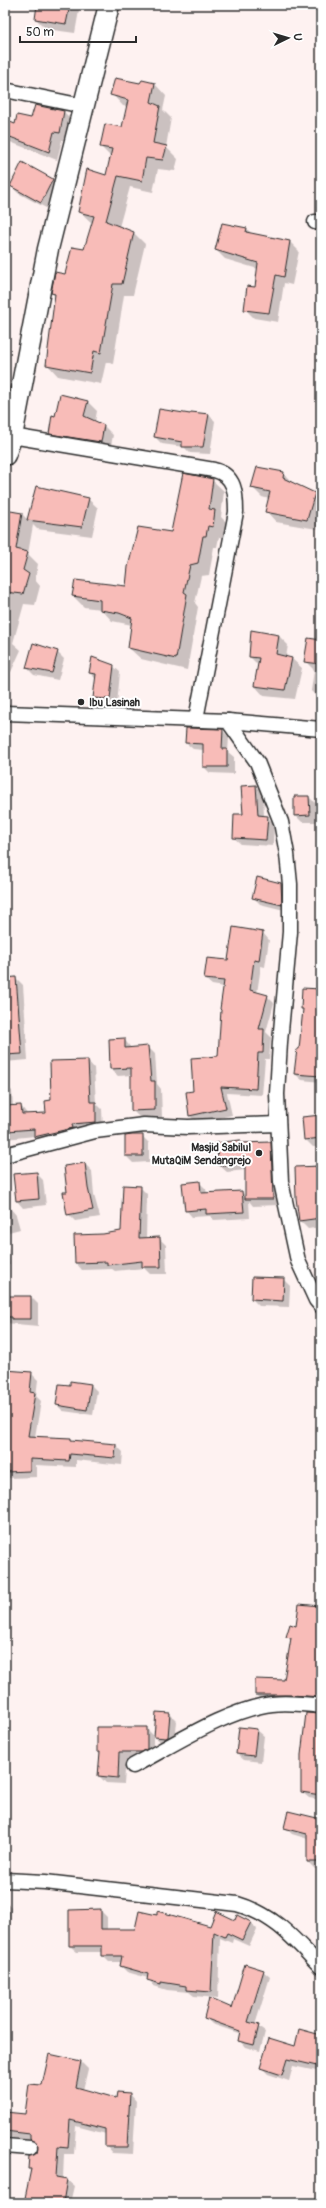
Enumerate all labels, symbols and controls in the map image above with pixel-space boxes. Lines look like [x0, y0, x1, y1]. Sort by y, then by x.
scale bar [20, 18, 136, 44]
north arrow [268, 18, 308, 58]
text: 50 m [26, 25, 54, 40]
text: U [291, 33, 304, 41]
place label: Ibu Lasinah [89, 696, 140, 709]
marker: Ibu Lasinah [76, 697, 86, 707]
place label: Masjid Sabilul MutaQiM Sendangrejo [152, 1141, 251, 1167]
marker: Masjid Sabilul MutaQiM Sendangrejo [254, 1148, 264, 1158]

